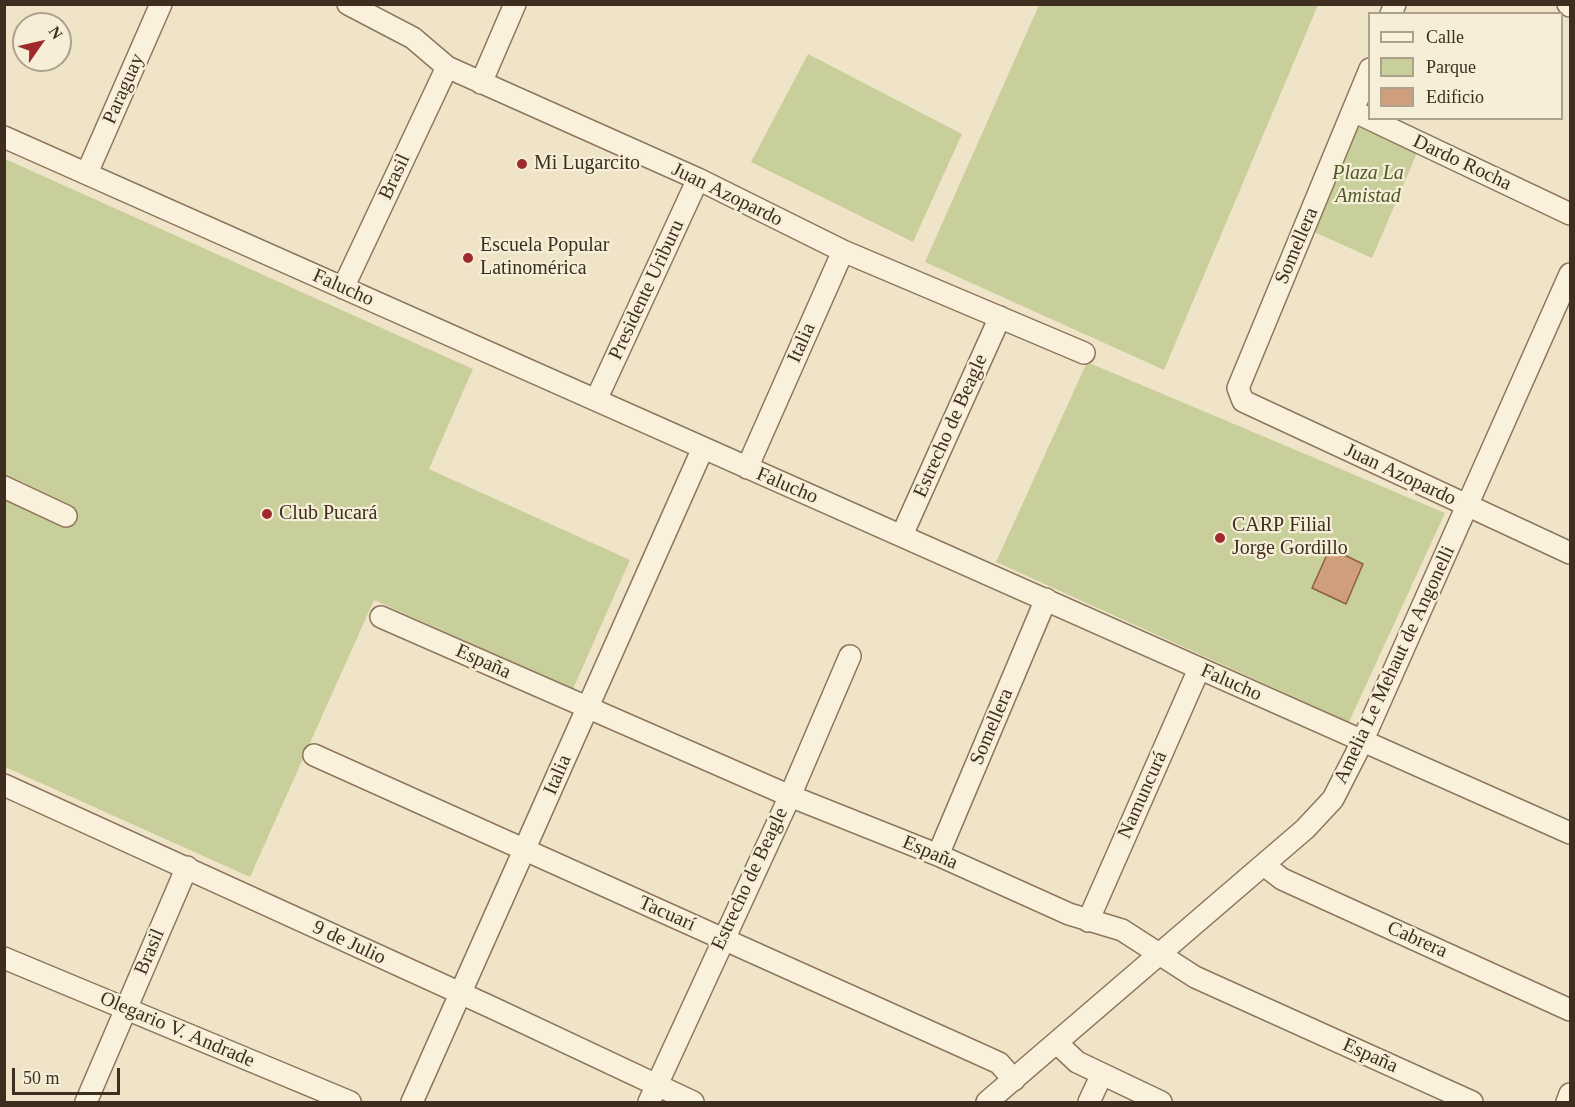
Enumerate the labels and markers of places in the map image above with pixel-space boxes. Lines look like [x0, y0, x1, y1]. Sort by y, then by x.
place label: Mi Lugarcito [534, 152, 640, 176]
marker: Mi Lugarcito [515, 157, 529, 171]
place label: Escuela Popular Latinomérica [480, 234, 609, 281]
marker: Escuela Popular Latinomérica [461, 251, 475, 265]
place label: Club Pucará [279, 502, 377, 526]
marker: Club Pucará [260, 507, 274, 521]
place label: CARP Filial Jorge Gordillo [1232, 514, 1348, 561]
marker: CARP Filial Jorge Gordillo [1213, 531, 1227, 545]

